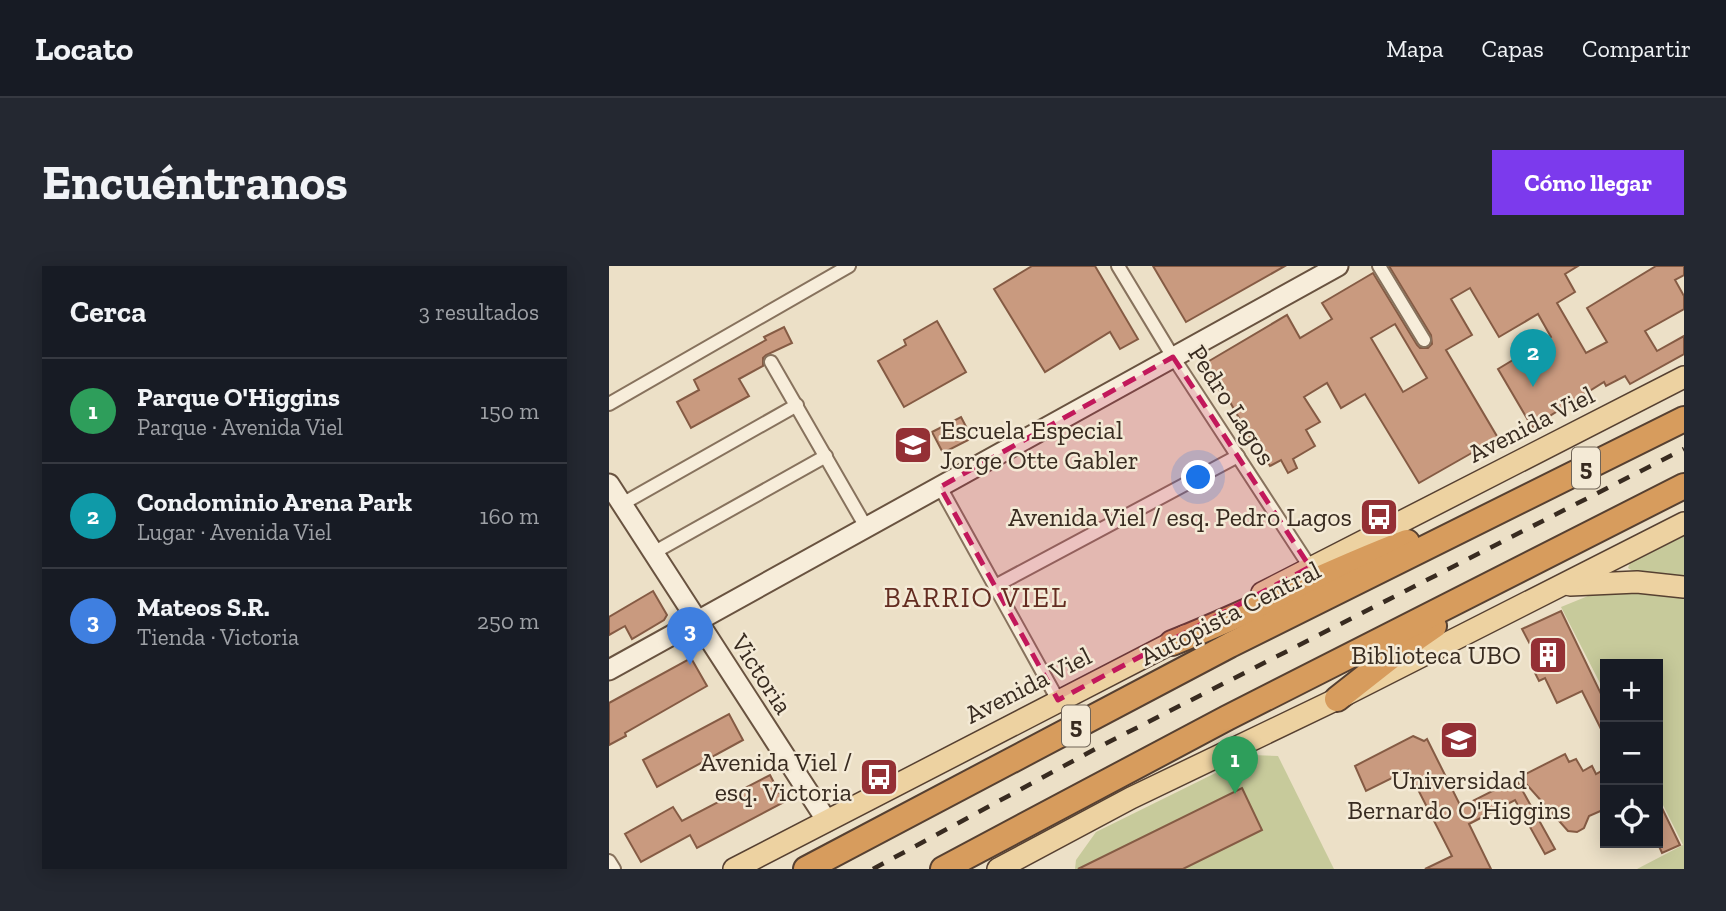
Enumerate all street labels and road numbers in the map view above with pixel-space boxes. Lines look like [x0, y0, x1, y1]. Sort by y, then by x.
street label: Pedro Lagos [1181, 339, 1283, 471]
street label: Avenida Viel [1463, 379, 1600, 469]
road number: 5 [1572, 448, 1600, 488]
street label: Autopista Central [1134, 554, 1326, 672]
street label: Victoria [724, 627, 800, 721]
street label: Avenida Viel [960, 640, 1097, 730]
road number: 5 [1062, 705, 1090, 746]

